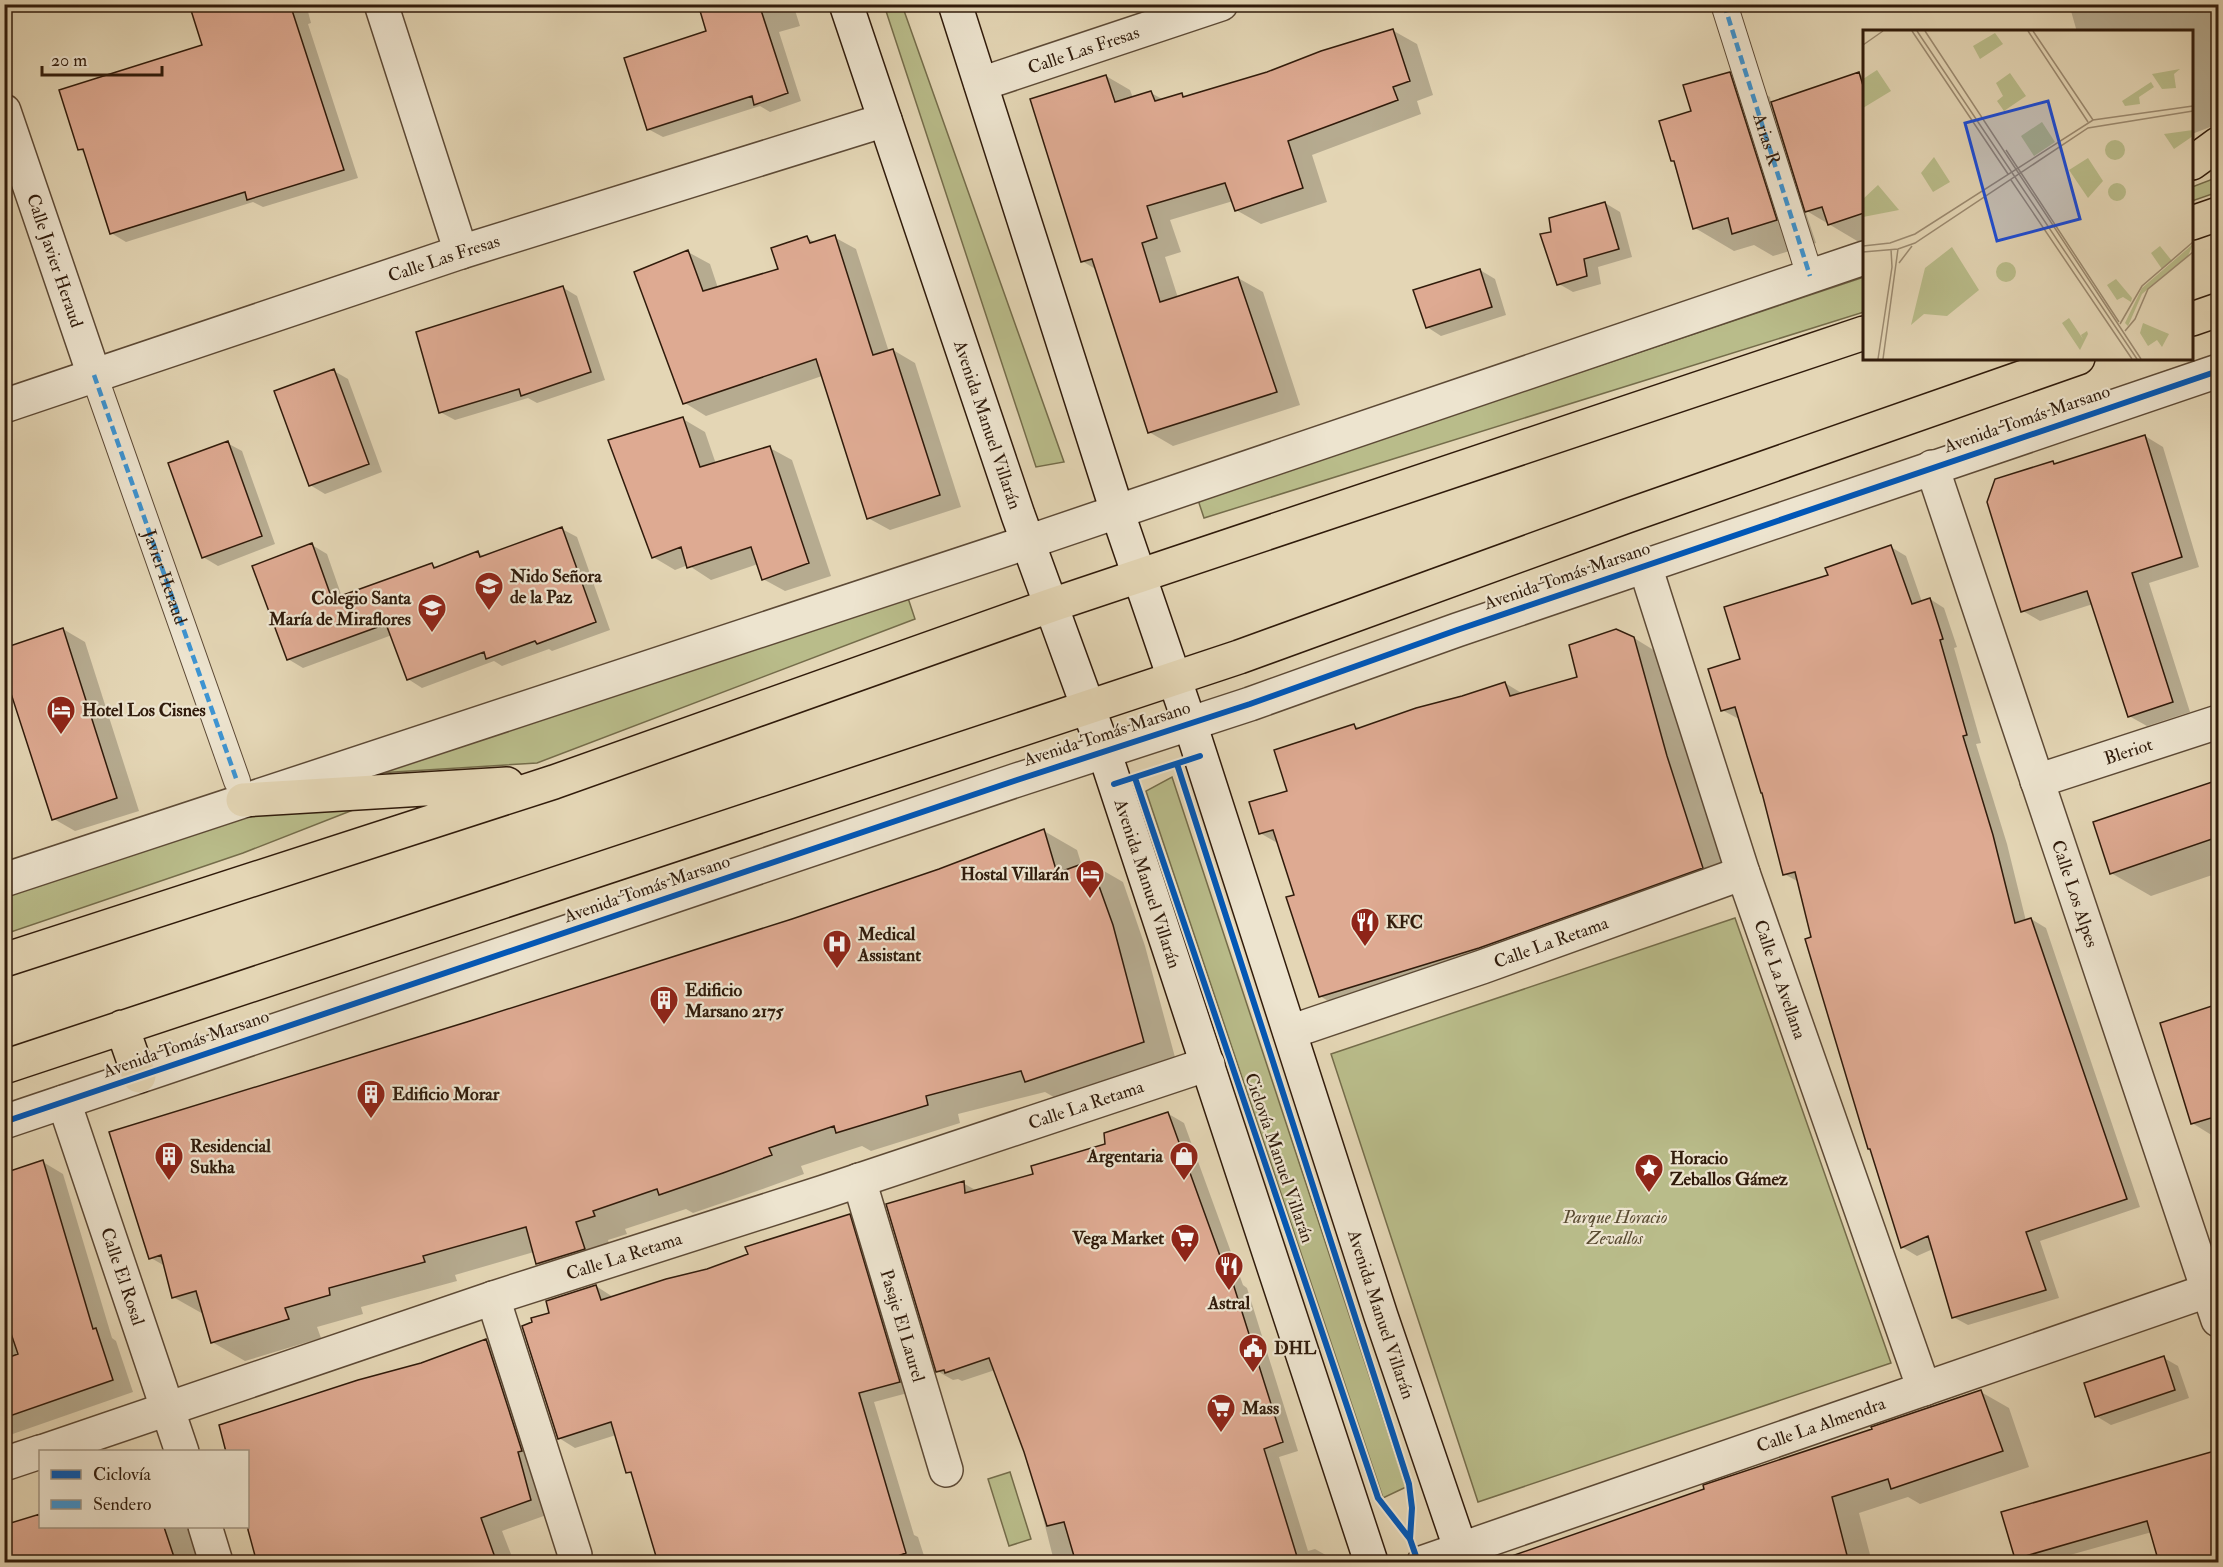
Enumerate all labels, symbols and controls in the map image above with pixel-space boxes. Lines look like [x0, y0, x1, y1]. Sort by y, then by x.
street label: Calle Las Fresas [1025, 21, 1142, 79]
inset map [1863, 30, 2193, 360]
scale bar [42, 39, 162, 77]
text: 20 m [51, 49, 87, 72]
street label: Arias R [1748, 110, 1786, 169]
street label: Calle Javier Heraud [22, 191, 89, 331]
street label: Calle Las Fresas [385, 229, 502, 287]
street label: Avenida Manuel Villarán [948, 336, 1027, 512]
street label: Avenida Tomás Marsano [1940, 380, 2113, 459]
street label: Javier Heraud [137, 525, 192, 627]
street label: Avenida Tomás Marsano [1480, 537, 1653, 616]
place label: Nido Señora de la Paz [509, 565, 602, 609]
school or university icon: Nido Señora de la Paz [473, 570, 505, 612]
place label: Colegio Santa María de Miraflores [268, 587, 412, 631]
school or university icon: Colegio Santa María de Miraflores [416, 592, 448, 634]
hotel icon: Hotel Los Cisnes [45, 694, 77, 736]
street label: Avenida Tomás Marsano [1020, 696, 1194, 772]
place label: Hotel Los Cisnes [82, 699, 206, 722]
street label: Bleriot [2101, 733, 2156, 770]
street label: Avenida Manuel Villarán [1109, 795, 1186, 971]
street label: Calle Los Alpes [2046, 837, 2104, 950]
street label: Avenida Tomás Marsano [560, 850, 733, 929]
hotel icon: Hostal Villarán [1074, 858, 1106, 900]
place label: Hostal Villarán [961, 863, 1070, 886]
restaurant icon: KFC [1349, 906, 1381, 948]
place label: KFC [1386, 911, 1423, 934]
street label: Calle La Retama [1491, 911, 1612, 973]
street label: Calle La Avellana [1749, 917, 1812, 1043]
place label: Medical Assistant [857, 923, 921, 967]
hospital icon: Medical Assistant [821, 928, 853, 970]
place label: Edificio Marsano 2175 [684, 979, 784, 1023]
building icon: Edificio Marsano 2175 [648, 984, 680, 1026]
street label: Avenida Tomás Marsano [99, 1005, 272, 1084]
street label: Ciclovía Manuel Villarán [1239, 1070, 1319, 1246]
street label: Calle La Retama [1025, 1075, 1147, 1135]
building icon: Edificio Morar [355, 1078, 387, 1120]
place label: Edificio Morar [392, 1083, 500, 1106]
place label: Residencial Sukha [190, 1135, 271, 1179]
building icon: Residencial Sukha [153, 1140, 185, 1182]
shop icon: Argentaria [1168, 1140, 1200, 1182]
place label: Argentaria [1086, 1145, 1164, 1168]
place label: Horacio Zeballos Gámez [1670, 1147, 1788, 1191]
place icon: Horacio Zeballos Gámez [1633, 1152, 1665, 1194]
park label: Parque Horacio Zevallos [1562, 1206, 1667, 1250]
supermarket icon: Vega Market [1169, 1222, 1201, 1264]
street label: Calle El Rosal [96, 1224, 150, 1329]
street label: Avenida Manuel Villarán [1342, 1226, 1420, 1402]
street label: Calle La Retama [563, 1227, 685, 1285]
place label: Vega Market [1071, 1227, 1164, 1250]
restaurant icon: Astral [1213, 1250, 1245, 1292]
street label: Pasaje El Laurel [875, 1266, 931, 1385]
place label: Astral [1207, 1292, 1250, 1315]
public building icon: DHL [1237, 1332, 1269, 1374]
place label: DHL [1274, 1337, 1317, 1360]
street label: Calle La Almendra [1753, 1391, 1889, 1458]
supermarket icon: Mass [1205, 1392, 1237, 1434]
place label: Mass [1241, 1397, 1279, 1420]
legend [39, 1450, 249, 1528]
text: Ciclovía [93, 1463, 152, 1486]
text: Sendero [93, 1493, 152, 1516]

